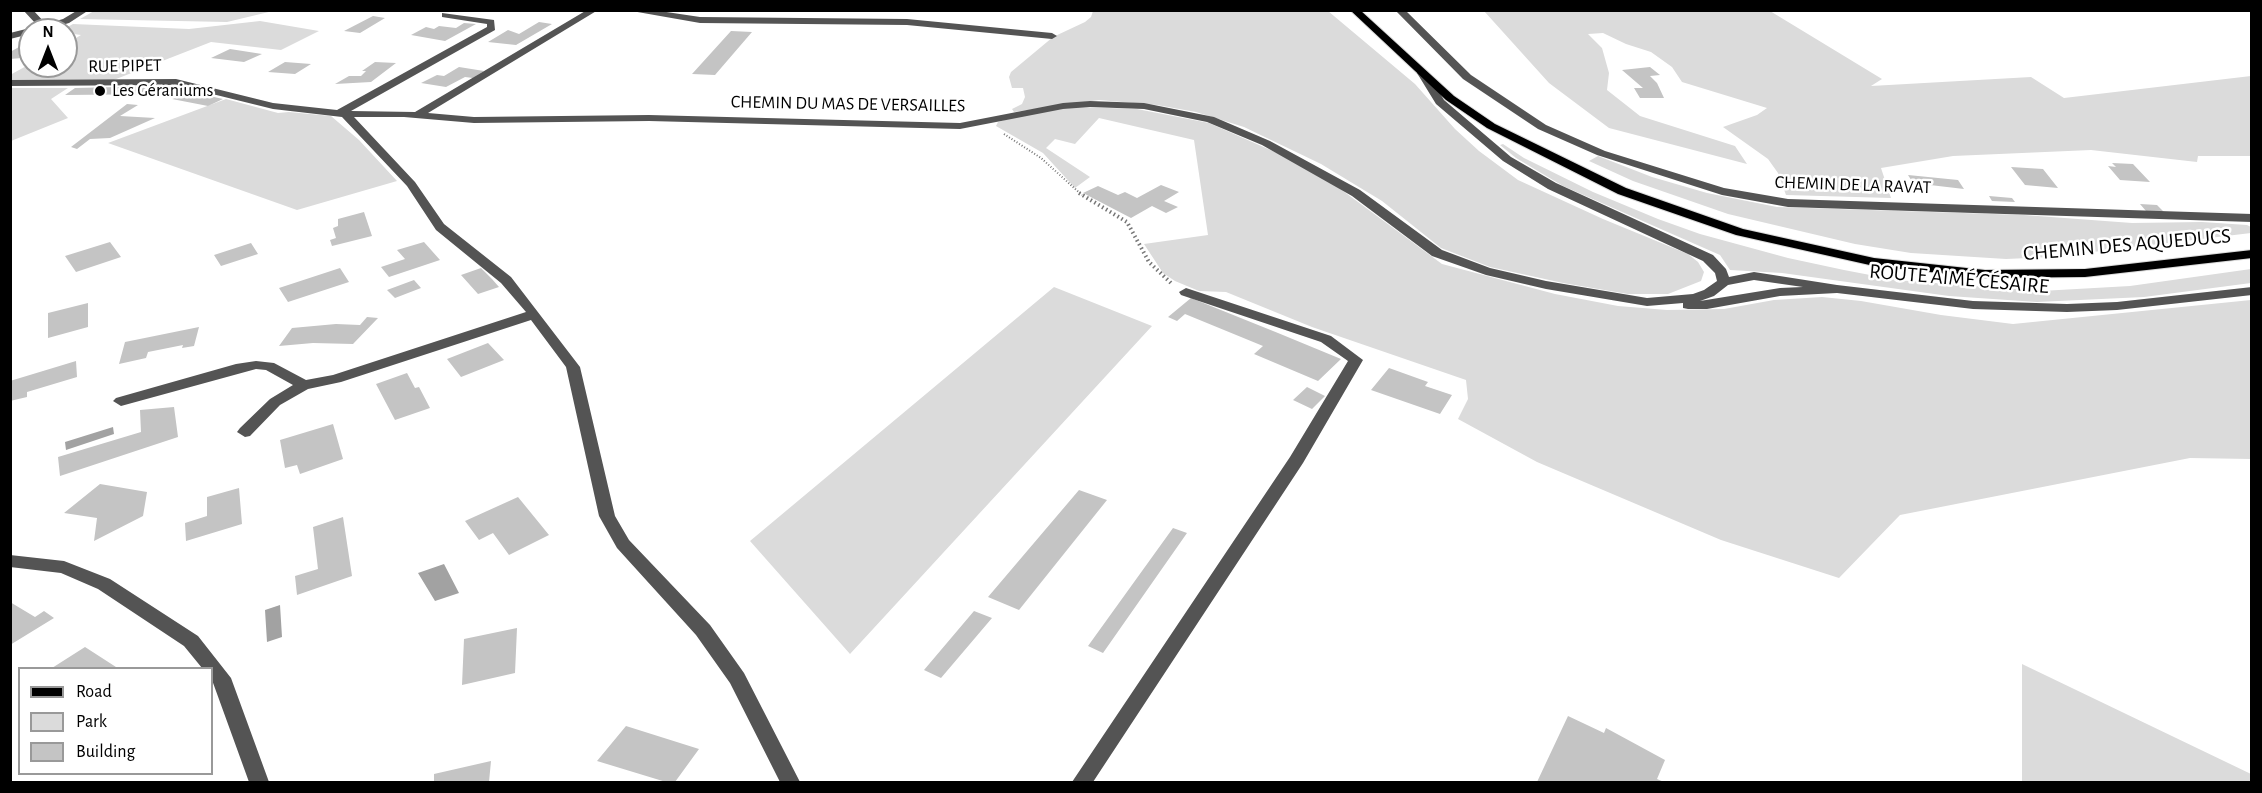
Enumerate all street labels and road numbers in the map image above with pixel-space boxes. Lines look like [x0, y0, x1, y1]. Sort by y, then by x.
street label: RUE PIPET [88, 55, 162, 77]
street label: CHEMIN DU MAS DE VERSAILLES [731, 91, 965, 117]
street label: CHEMIN DE LA RAVAT [1774, 171, 1932, 199]
street label: CHEMIN DES AQUEDUCS [2022, 223, 2232, 267]
street label: ROUTE AIMÉ CÉSAIRE [1868, 259, 2050, 299]

